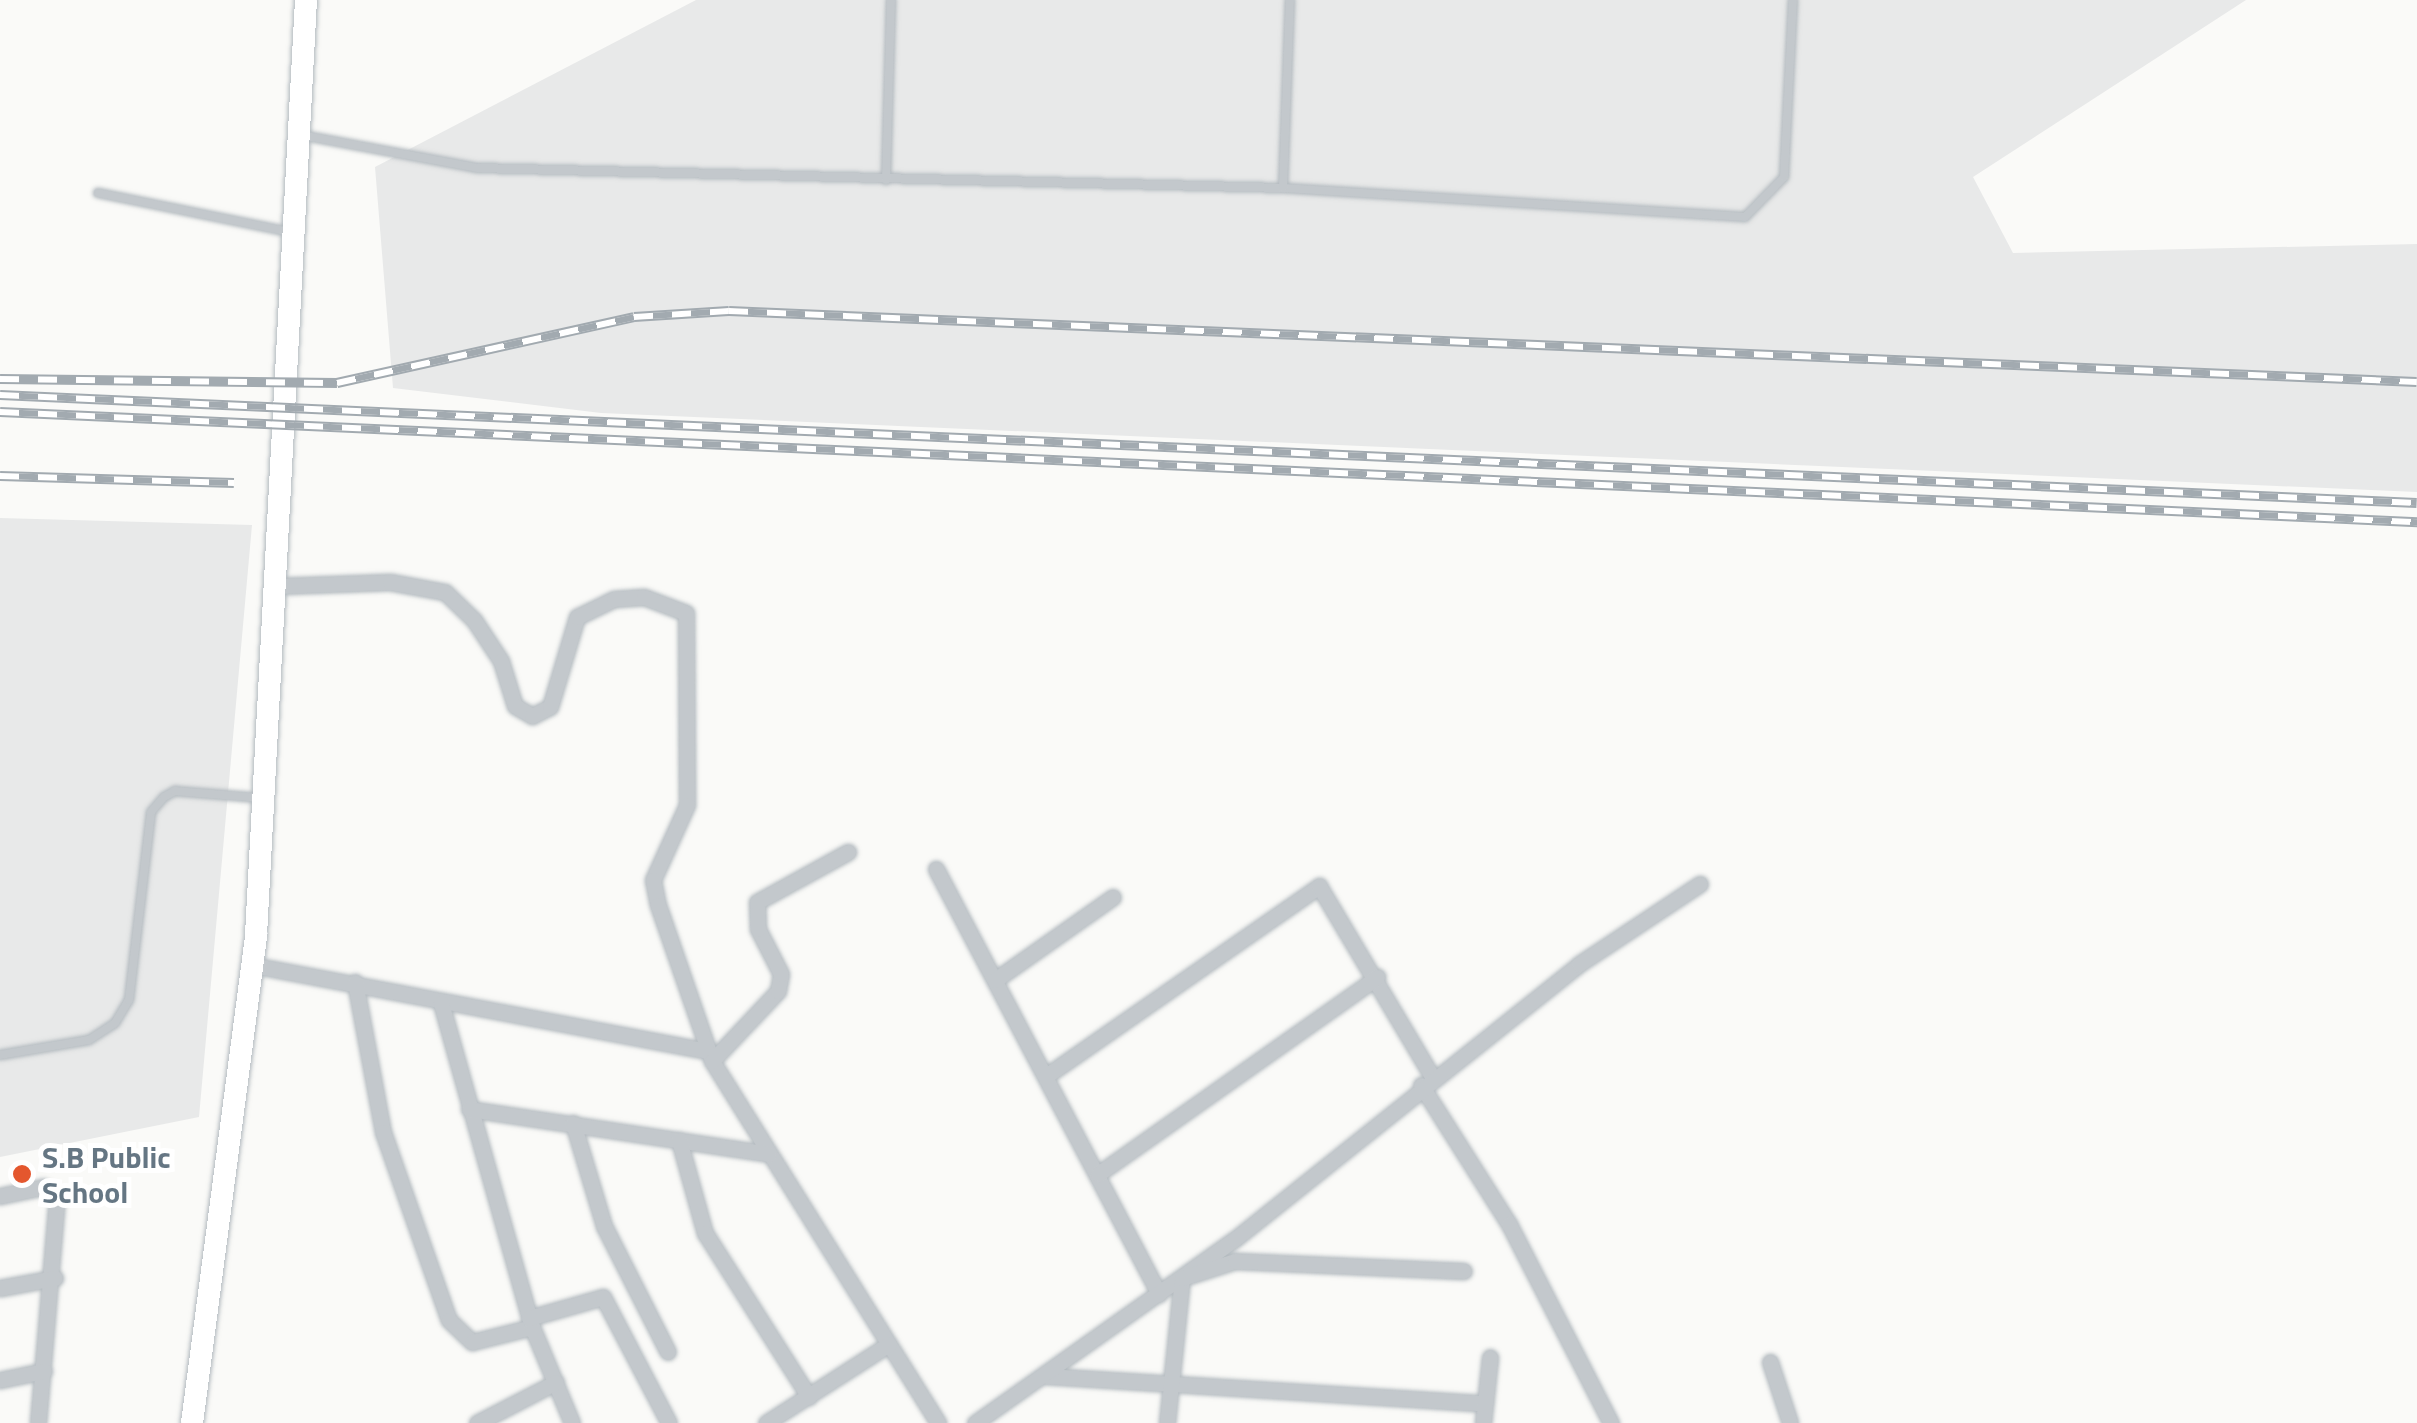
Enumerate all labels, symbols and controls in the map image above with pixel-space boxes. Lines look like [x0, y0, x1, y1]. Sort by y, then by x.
place label: S.B Public School [42, 1139, 171, 1210]
marker: S.B Public School [11, 1163, 33, 1185]

